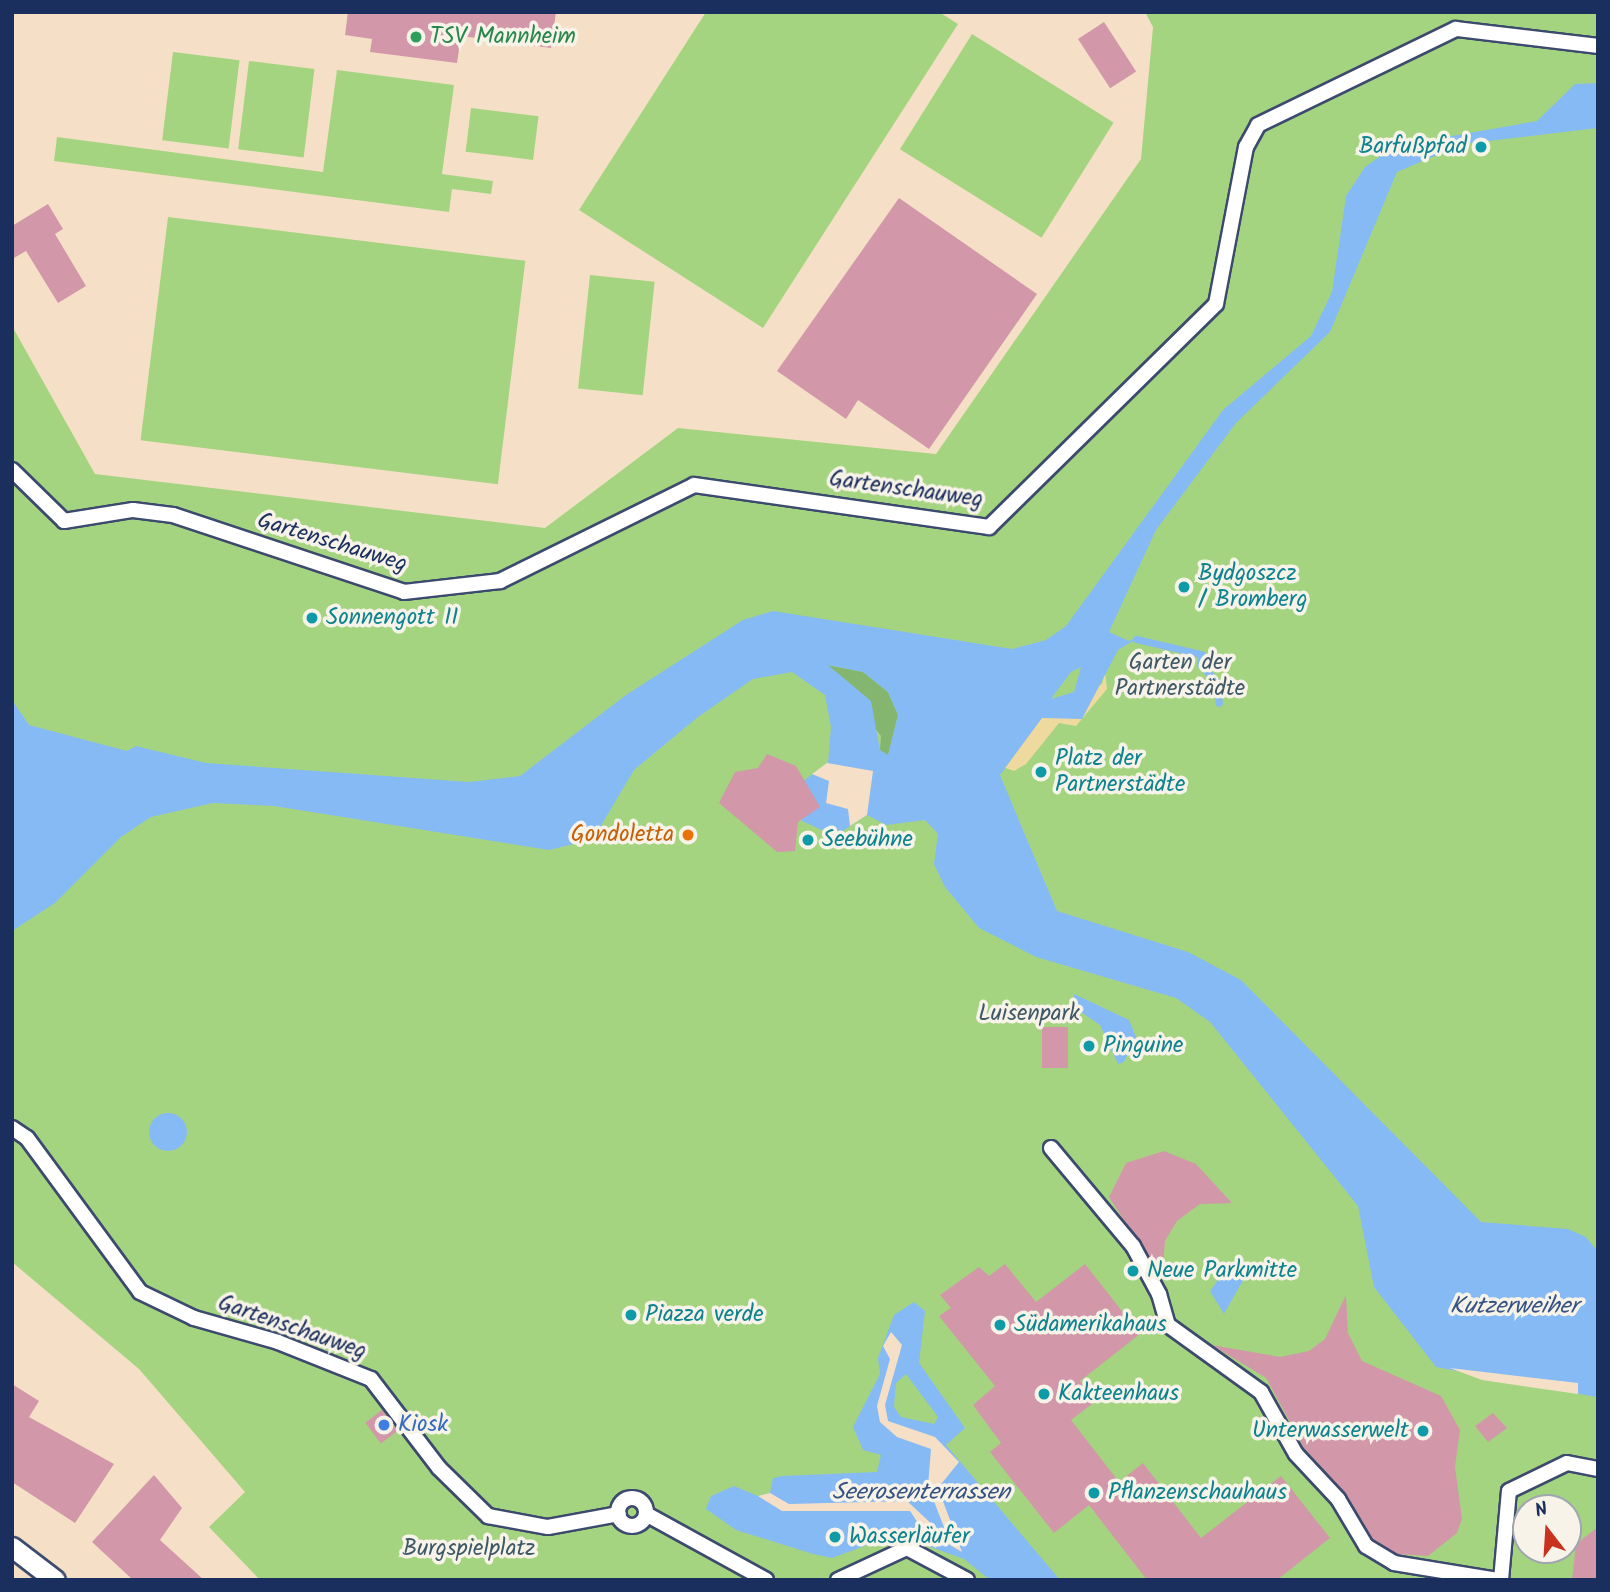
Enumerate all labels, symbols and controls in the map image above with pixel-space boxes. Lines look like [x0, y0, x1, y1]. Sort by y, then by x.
place label: TSV Mannheim [430, 23, 576, 51]
marker: TSV Mannheim [408, 29, 424, 45]
place label: Barfußpfad [1359, 133, 1467, 161]
marker: Barfußpfad [1473, 139, 1489, 155]
street label: Gartenschauweg [827, 466, 985, 514]
street label: Gartenschauweg [254, 507, 410, 579]
place label: Bydgoszcz / Bromberg [1198, 560, 1307, 614]
marker: Bydgoszcz / Bromberg [1176, 579, 1192, 595]
place label: Sonnengott II [326, 604, 458, 632]
marker: Sonnengott II [304, 610, 320, 626]
park label: Garten der Partnerstädte [1115, 649, 1245, 703]
place label: Platz der Partnerstädte [1055, 745, 1185, 799]
marker: Platz der Partnerstädte [1033, 764, 1049, 780]
place label: Gondoletta [571, 821, 674, 849]
place label: Seebühne [822, 826, 913, 854]
marker: Gondoletta [680, 827, 696, 843]
marker: Seebühne [800, 832, 816, 848]
park label: Luisenpark [978, 1000, 1080, 1028]
place label: Pinguine [1103, 1032, 1183, 1060]
marker: Pinguine [1081, 1038, 1097, 1054]
place label: Neue Parkmitte [1147, 1257, 1297, 1285]
marker: Neue Parkmitte [1125, 1263, 1141, 1279]
street label: Gartenschauweg [214, 1290, 370, 1366]
water label: Kutzerweiher [1450, 1293, 1578, 1321]
place label: Piazza verde [645, 1301, 763, 1329]
marker: Piazza verde [623, 1307, 639, 1323]
place label: Südamerikahaus [1014, 1311, 1167, 1339]
marker: Südamerikahaus [992, 1317, 1008, 1333]
place label: Kakteenhaus [1058, 1380, 1179, 1408]
marker: Kakteenhaus [1036, 1386, 1052, 1402]
place label: Kiosk [398, 1411, 448, 1439]
marker: Kiosk [376, 1417, 392, 1433]
place label: Unterwasserwelt [1252, 1417, 1409, 1445]
marker: Unterwasserwelt [1415, 1423, 1431, 1439]
water label: Seerosenterrassen [832, 1479, 1010, 1507]
place label: Pflanzenschauhaus [1108, 1479, 1287, 1507]
marker: Pflanzenschauhaus [1086, 1485, 1102, 1501]
north arrow [1512, 1494, 1582, 1564]
text: N [1531, 1495, 1552, 1527]
place label: Wasserläufer [849, 1523, 969, 1551]
marker: Wasserläufer [827, 1529, 843, 1545]
park label: Burgspielplatz [403, 1535, 535, 1563]

